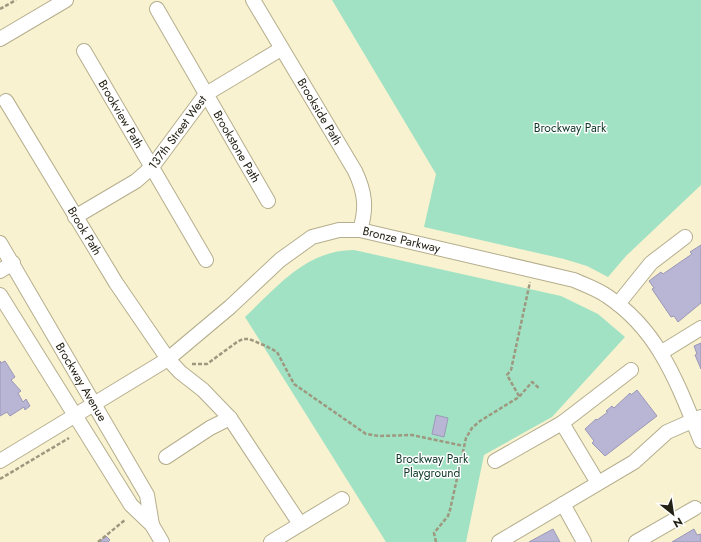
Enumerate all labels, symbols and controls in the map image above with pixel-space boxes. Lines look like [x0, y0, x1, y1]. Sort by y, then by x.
street label: Brookside Path [293, 75, 346, 148]
street label: Brookview Path [94, 76, 148, 152]
street label: 137th Street West [144, 92, 211, 173]
street label: Brookstone Path [209, 107, 265, 186]
park label: Brockway Park [534, 119, 607, 137]
street label: Brook Path [63, 203, 106, 259]
street label: Bronze Parkway [361, 222, 443, 258]
street label: Brockway Avenue [51, 339, 111, 425]
park label: Brockway Park Playground [396, 450, 469, 482]
north arrow [653, 494, 693, 534]
text: N [670, 514, 686, 532]

